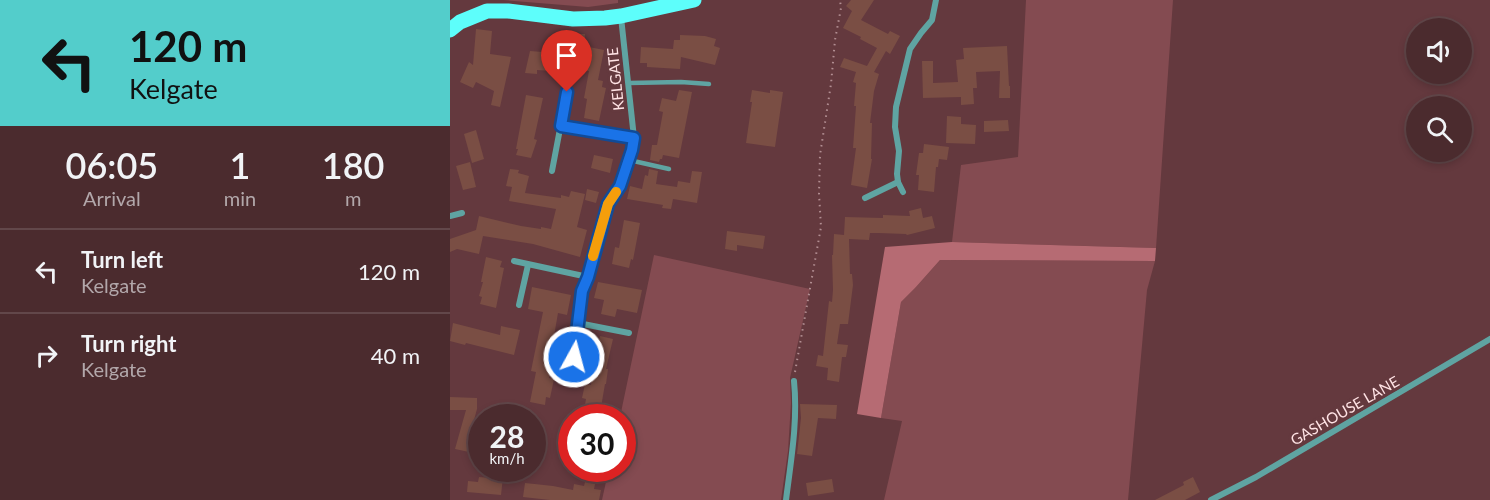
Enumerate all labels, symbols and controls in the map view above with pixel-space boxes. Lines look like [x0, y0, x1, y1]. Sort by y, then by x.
map controls [1406, 18, 1472, 162]
button: sound [1406, 18, 1472, 84]
text: 120 m [129, 21, 247, 71]
icon: left [30, 24, 108, 102]
pin [541, 30, 592, 92]
icon: arrive [550, 39, 583, 72]
street label: KELGATE [603, 47, 627, 112]
text: Kelgate [129, 72, 218, 105]
button: search [1406, 96, 1472, 162]
text: 06:05 [66, 143, 158, 187]
text: 1 [230, 143, 250, 187]
text: 180 [322, 143, 384, 187]
text: Arrival [83, 186, 141, 210]
text: min [224, 186, 256, 210]
text: m [345, 186, 361, 210]
text: Turn left [81, 246, 163, 273]
icon: left [30, 255, 63, 288]
text: 120 m [358, 258, 420, 285]
text: Kelgate [81, 273, 147, 297]
position arrow [542, 325, 606, 389]
text: Turn right [81, 330, 176, 357]
icon: right [30, 339, 63, 372]
text: 40 m [371, 342, 420, 369]
text: Kelgate [81, 357, 147, 381]
street label: GASHOUSE LANE [1287, 372, 1402, 448]
speed limit sign: 30 [558, 404, 636, 482]
text: 28 [490, 418, 524, 454]
text: km/h [489, 449, 525, 467]

